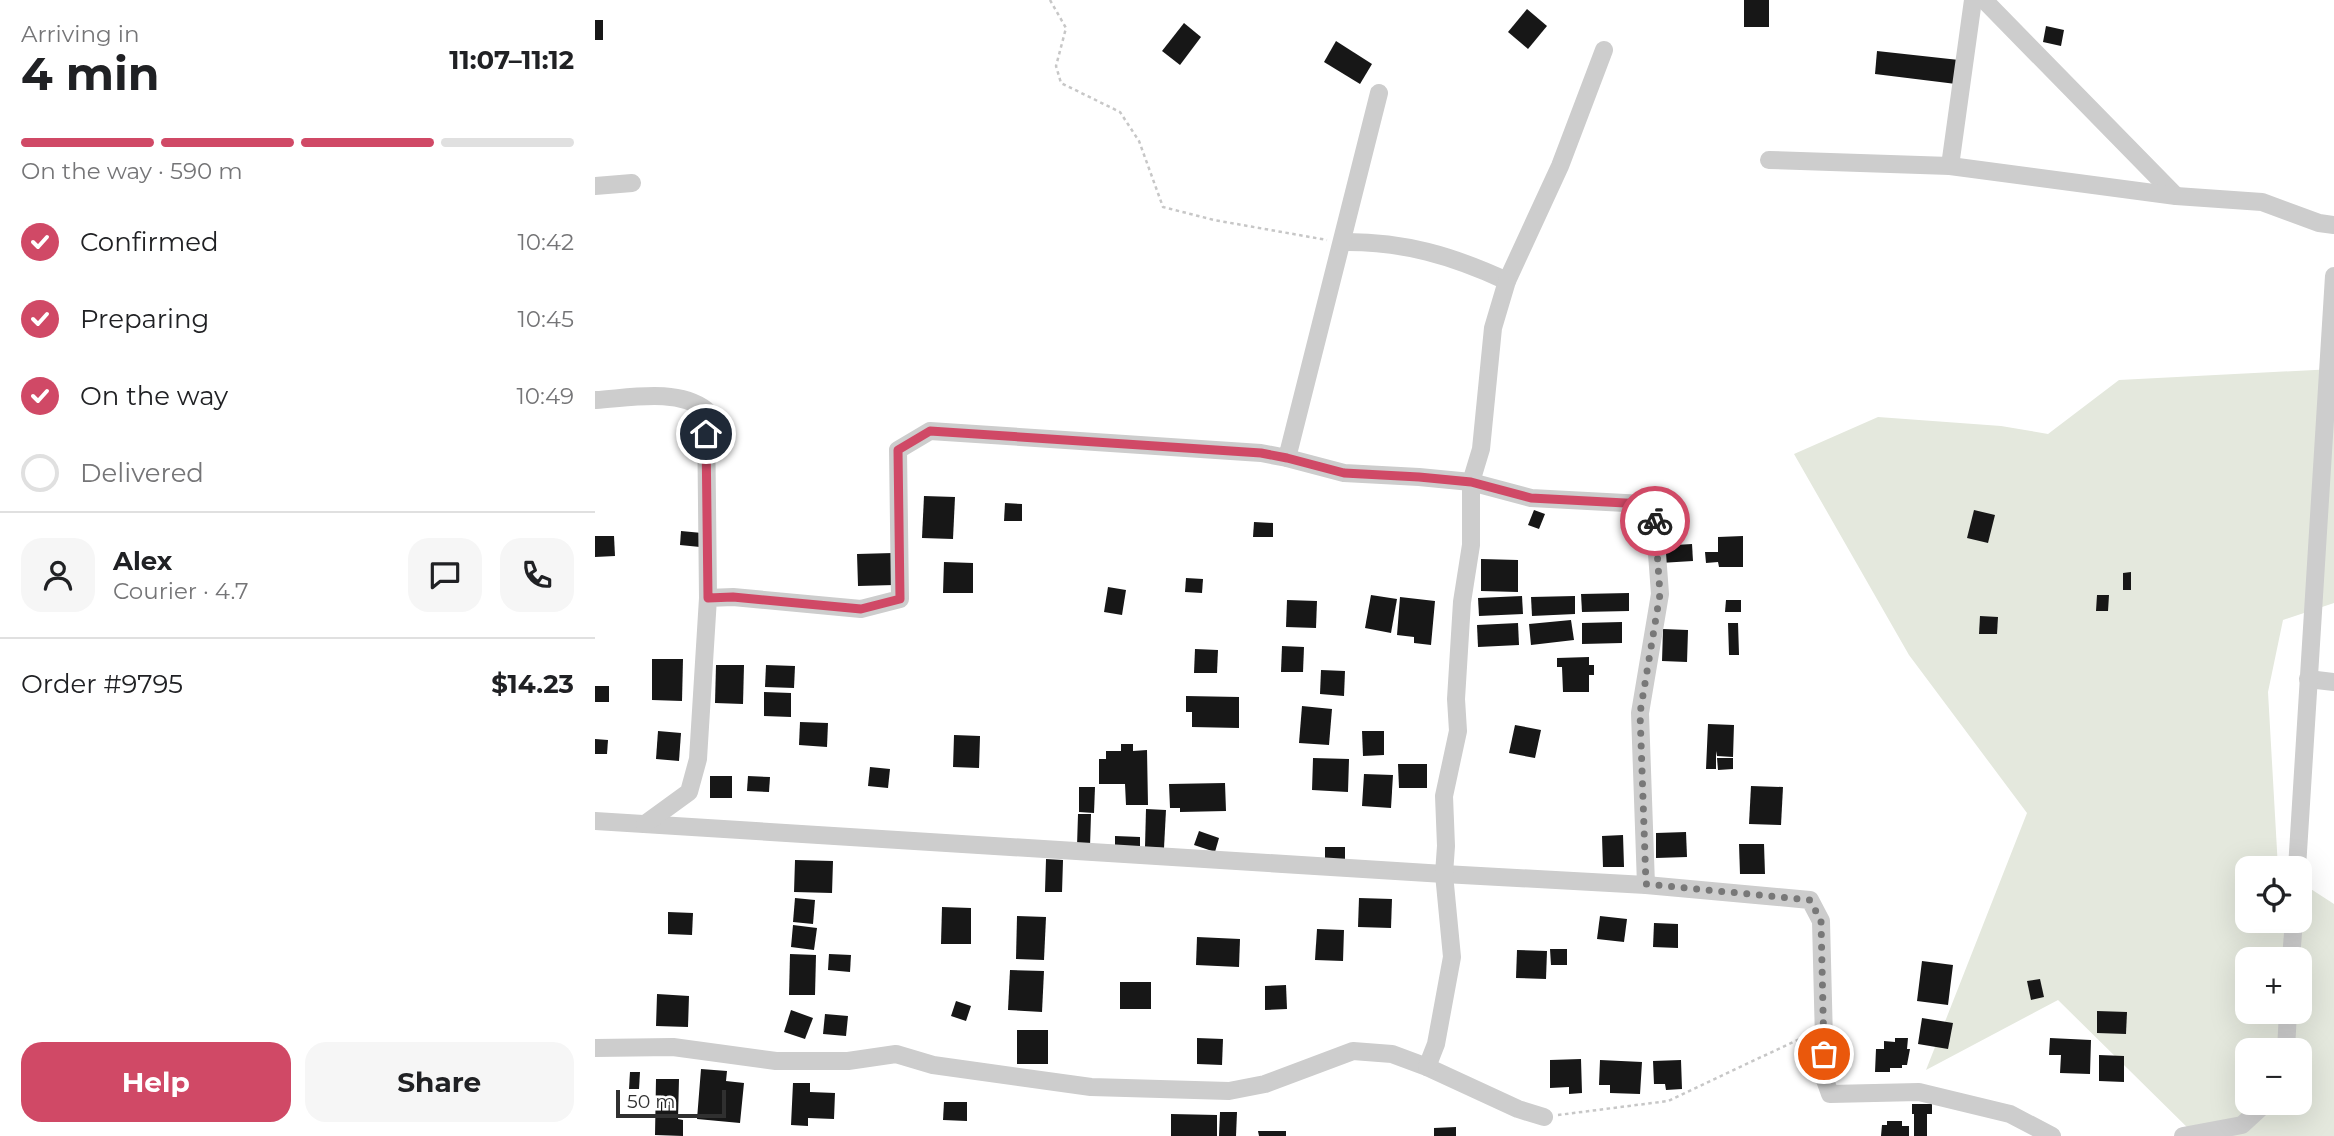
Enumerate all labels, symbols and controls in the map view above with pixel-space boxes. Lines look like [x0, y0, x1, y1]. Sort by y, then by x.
text: Arriving in [21, 20, 140, 48]
text: 11:07–11:12 [449, 44, 574, 76]
text: 4 min [21, 45, 160, 102]
text: On the way · 590 m [21, 157, 243, 185]
icon: check [21, 223, 59, 261]
text: Confirmed [80, 226, 219, 258]
text: 10:42 [517, 228, 574, 256]
icon: check [21, 300, 59, 338]
text: Preparing [80, 303, 209, 335]
text: 10:45 [517, 305, 574, 333]
icon: check [21, 377, 59, 415]
text: On the way [80, 380, 228, 412]
text: 10:49 [517, 382, 574, 410]
pin [676, 404, 736, 464]
icon: home [687, 415, 725, 453]
text: Delivered [80, 457, 204, 489]
courier [1620, 486, 1690, 556]
icon: bike [1636, 502, 1674, 540]
button: person [21, 538, 95, 612]
button: chat [408, 538, 482, 612]
button: phone [500, 538, 574, 612]
text: Alex [113, 545, 172, 577]
text: Courier · 4.7 [113, 577, 249, 605]
text: Order #9795 [21, 668, 183, 700]
text: $14.23 [491, 668, 574, 700]
map controls [2235, 856, 2312, 1115]
button: locate [2235, 856, 2312, 933]
button: + [2235, 947, 2312, 1024]
pin [1794, 1024, 1854, 1084]
icon: bag [1805, 1035, 1843, 1073]
button: − [2235, 1038, 2312, 1115]
button: Help [21, 1042, 291, 1122]
button: Share [305, 1042, 574, 1122]
scale bar [616, 1087, 726, 1119]
text: 50 m [627, 1090, 675, 1113]

